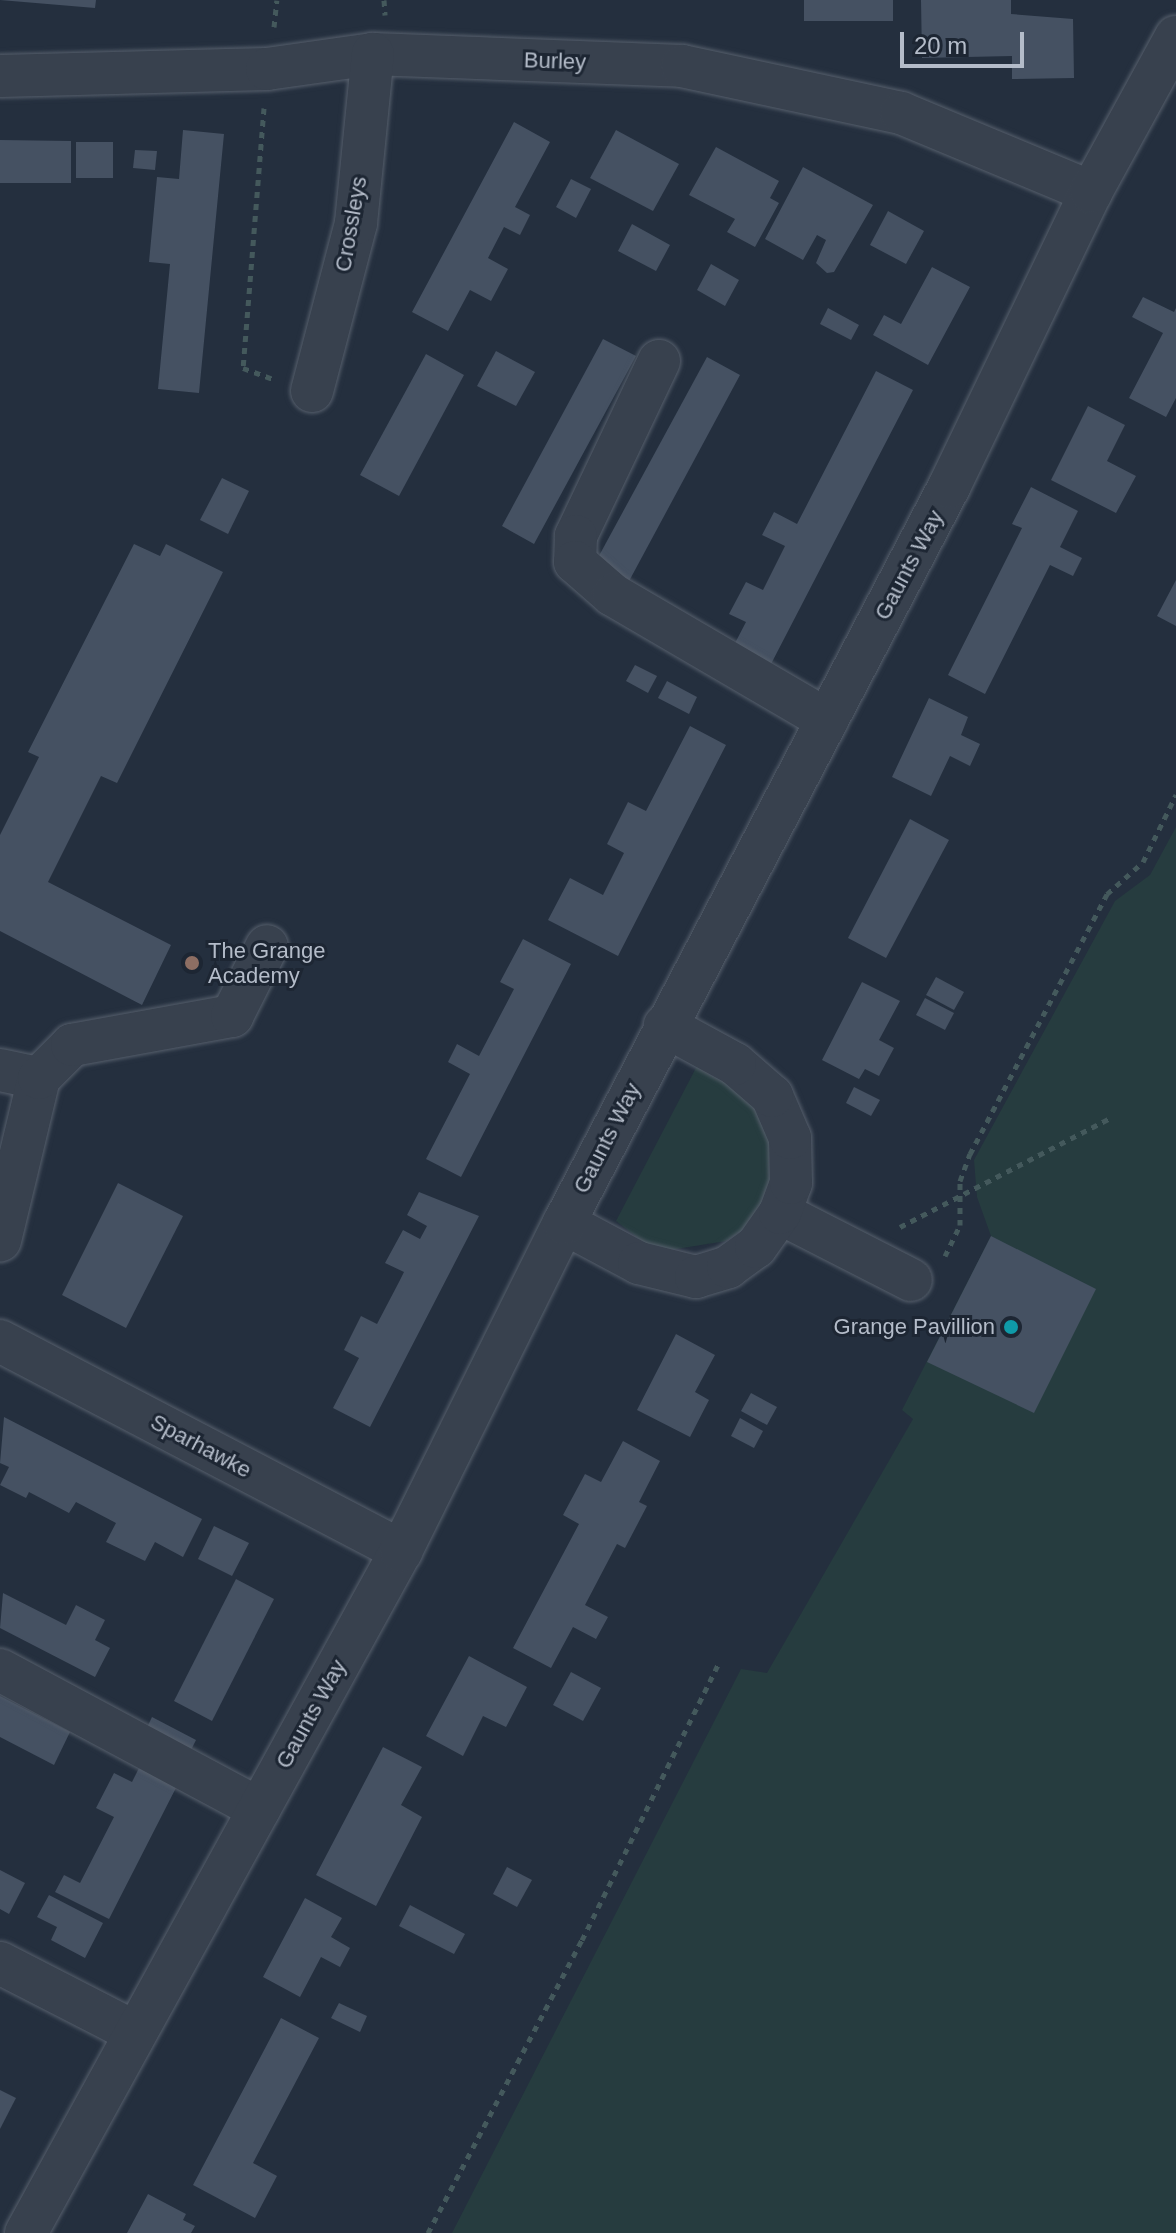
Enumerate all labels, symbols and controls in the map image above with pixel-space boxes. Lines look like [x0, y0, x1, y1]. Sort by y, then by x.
scale bar [904, 16, 1028, 66]
text: 20 m [914, 32, 967, 59]
street label: Burley [523, 47, 587, 75]
street label: Crossleys [330, 174, 372, 274]
street label: Gaunts Way [869, 506, 949, 624]
place label: The Grange Academy [208, 937, 325, 988]
marker: The Grange Academy [183, 954, 201, 972]
street label: Gaunts Way [568, 1078, 646, 1198]
place label: Grange Pavillion [834, 1314, 995, 1340]
marker: Grange Pavillion [1002, 1318, 1020, 1336]
street label: Sparhawke [146, 1409, 256, 1483]
street label: Gaunts Way [270, 1655, 352, 1773]

